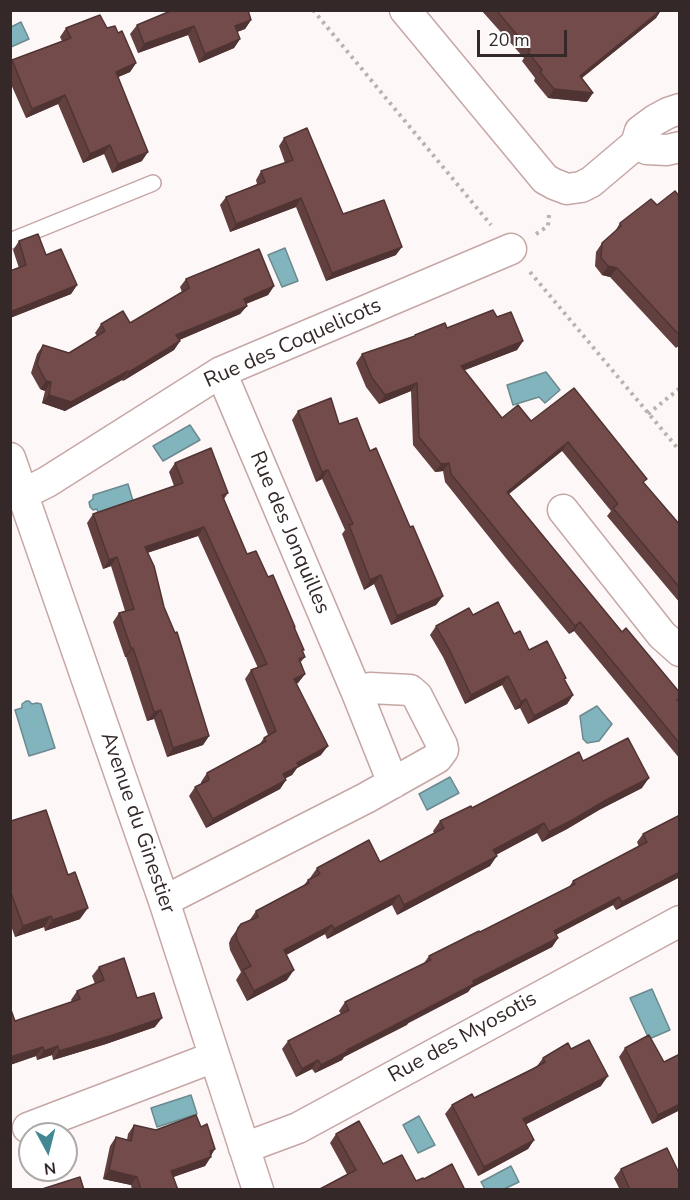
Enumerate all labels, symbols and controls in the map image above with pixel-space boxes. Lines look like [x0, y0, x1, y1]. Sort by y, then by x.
scale bar [480, 18, 570, 56]
text: 20 m [488, 28, 530, 52]
street label: Rue des Coquelicots [201, 294, 385, 394]
street label: Rue des Jonquilles [243, 448, 335, 618]
street label: Avenue du Ginestier [94, 729, 180, 917]
street label: Rue des Myosotis [384, 987, 542, 1089]
north arrow [18, 1122, 78, 1182]
text: N [43, 1156, 57, 1180]

